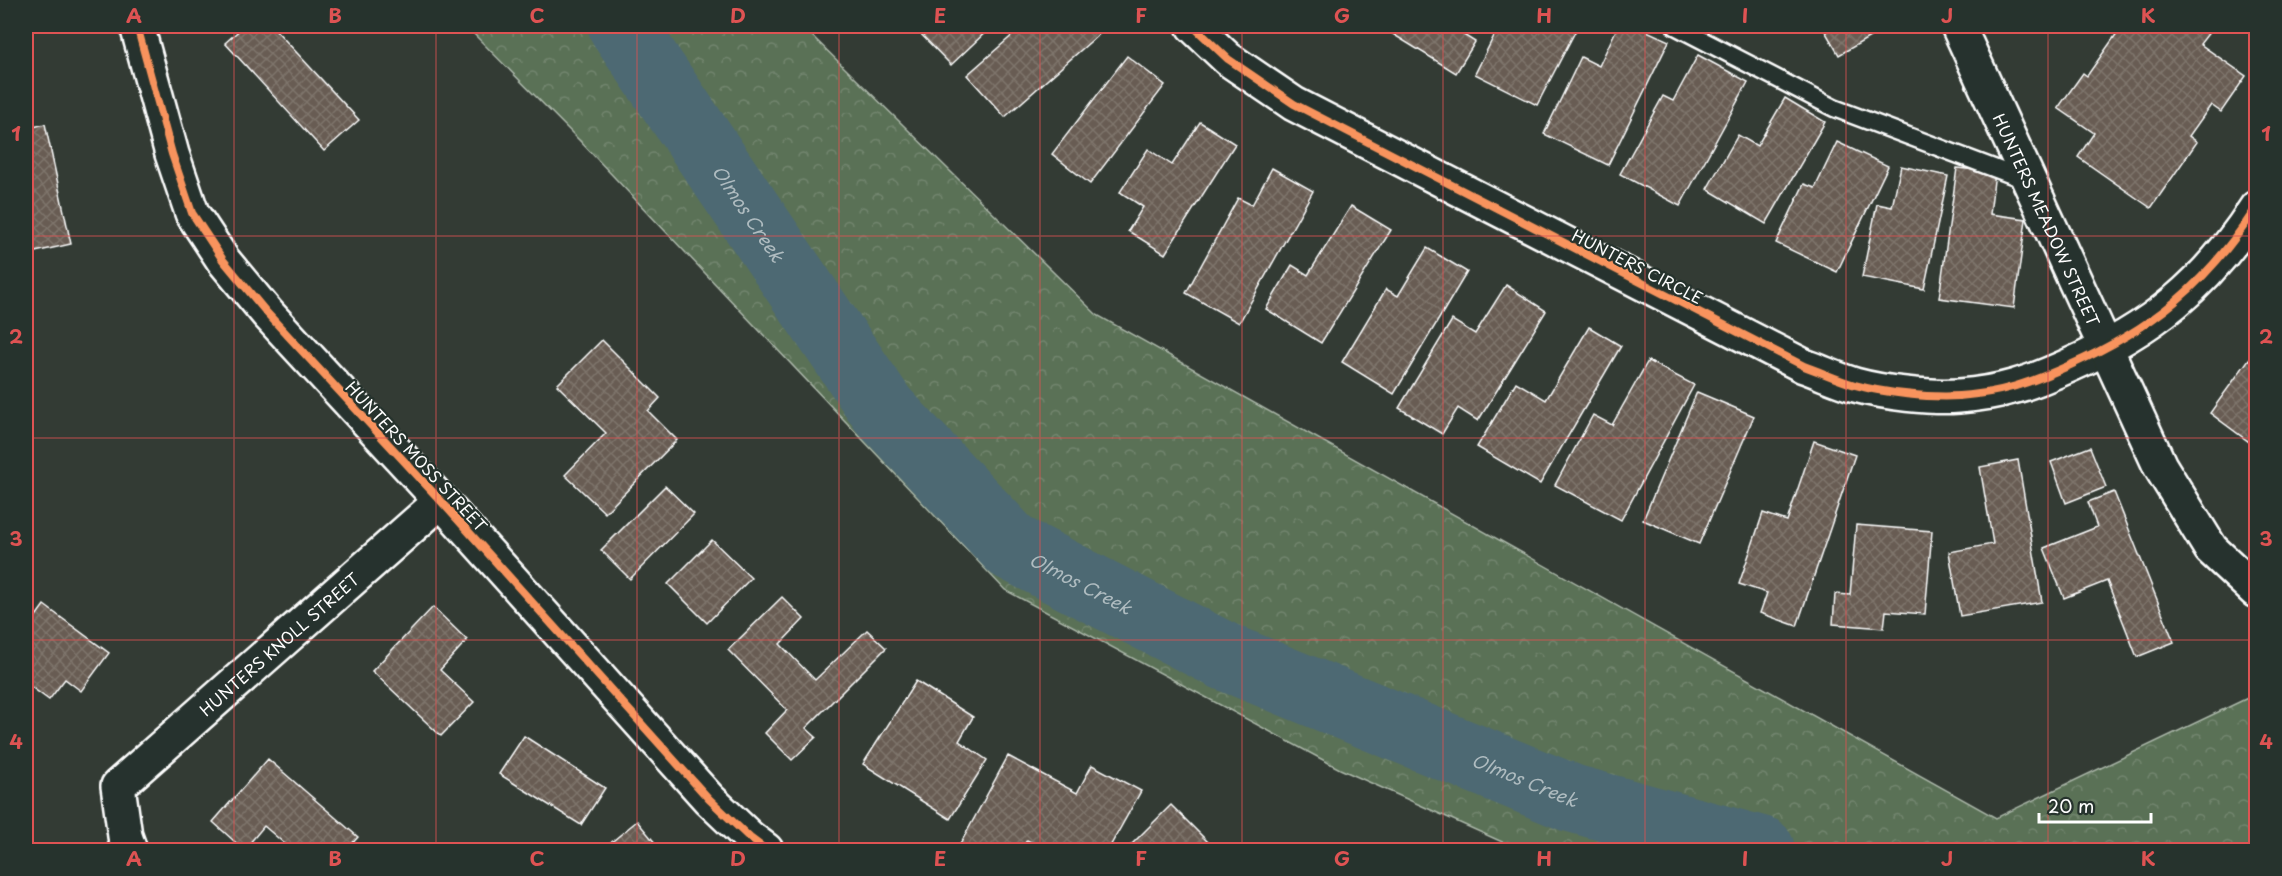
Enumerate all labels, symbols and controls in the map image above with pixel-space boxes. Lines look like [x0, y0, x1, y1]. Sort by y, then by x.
text: A [126, 0, 142, 30]
text: B [328, 0, 342, 30]
text: C [529, 0, 545, 30]
text: D [730, 0, 746, 30]
text: E [934, 0, 946, 30]
text: F [1135, 0, 1147, 30]
text: G [1334, 0, 1350, 30]
text: H [1536, 0, 1552, 30]
text: I [1742, 0, 1748, 30]
text: J [1941, 0, 1953, 30]
text: K [2141, 0, 2156, 30]
street label: HUNTERS MEADOW STREET [1988, 109, 2106, 330]
text: 1 [11, 118, 21, 148]
text: 1 [2261, 118, 2271, 148]
water label: Olmos Creek [706, 159, 792, 268]
street label: HUNTERS CIRCLE [1568, 223, 1708, 309]
text: 2 [9, 321, 23, 351]
text: 2 [2259, 321, 2273, 351]
street label: HUNTERS MOSS STREET [341, 375, 493, 537]
text: 3 [9, 523, 23, 553]
text: 3 [2259, 523, 2273, 553]
water label: Olmos Creek [1025, 545, 1138, 621]
street label: HUNTERS KNOLL STREET [194, 567, 364, 721]
text: 4 [9, 726, 23, 756]
text: 4 [2259, 726, 2273, 756]
water label: Olmos Creek [1468, 745, 1582, 813]
scale bar [2039, 786, 2152, 824]
text: 20 m [2048, 792, 2094, 819]
text: A [126, 843, 142, 873]
text: B [328, 843, 342, 873]
text: C [529, 843, 545, 873]
text: D [730, 843, 746, 873]
text: E [934, 843, 946, 873]
text: F [1135, 843, 1147, 873]
text: G [1334, 843, 1350, 873]
text: H [1536, 843, 1552, 873]
text: I [1742, 843, 1748, 873]
text: J [1941, 843, 1953, 873]
text: K [2141, 843, 2156, 873]

